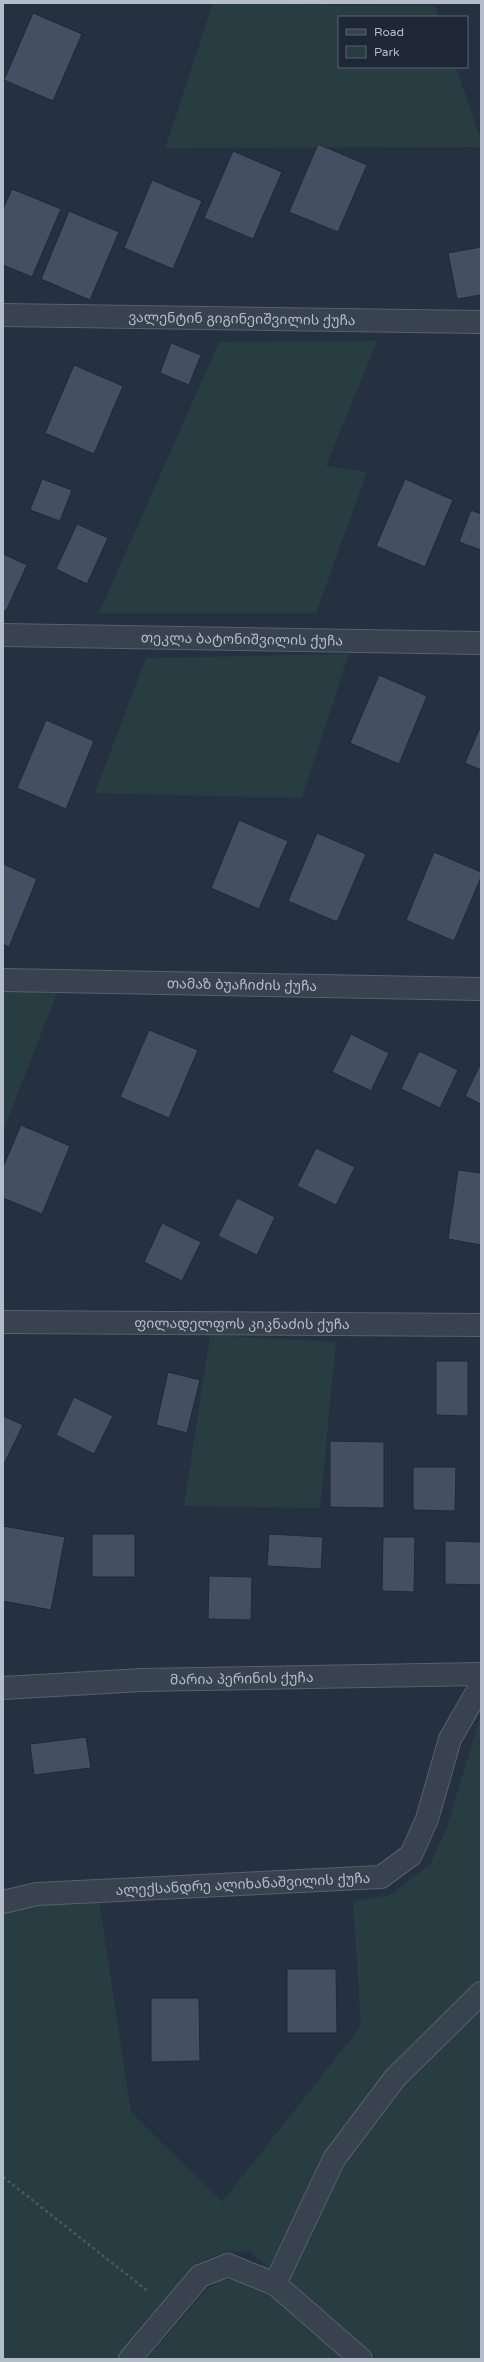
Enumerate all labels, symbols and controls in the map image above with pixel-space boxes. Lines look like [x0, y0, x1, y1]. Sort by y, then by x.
legend [338, 16, 468, 68]
text: Road [374, 25, 404, 39]
text: Park [374, 45, 400, 59]
street label: ვალენტინ გიგინეიშვილის ქუჩა [128, 308, 356, 329]
street label: თეკლა ბატონიშვილის ქუჩა [141, 629, 343, 649]
street label: თამაზ ბუაჩიძის ქუჩა [167, 975, 317, 994]
street label: ფილადელფოს კიკნაძის ქუჩა [134, 1314, 350, 1333]
street label: მარია პერინის ქუჩა [170, 1668, 314, 1688]
street label: ალექსანდრე ალიხანაშვილის ქუჩა [115, 1869, 371, 1899]

